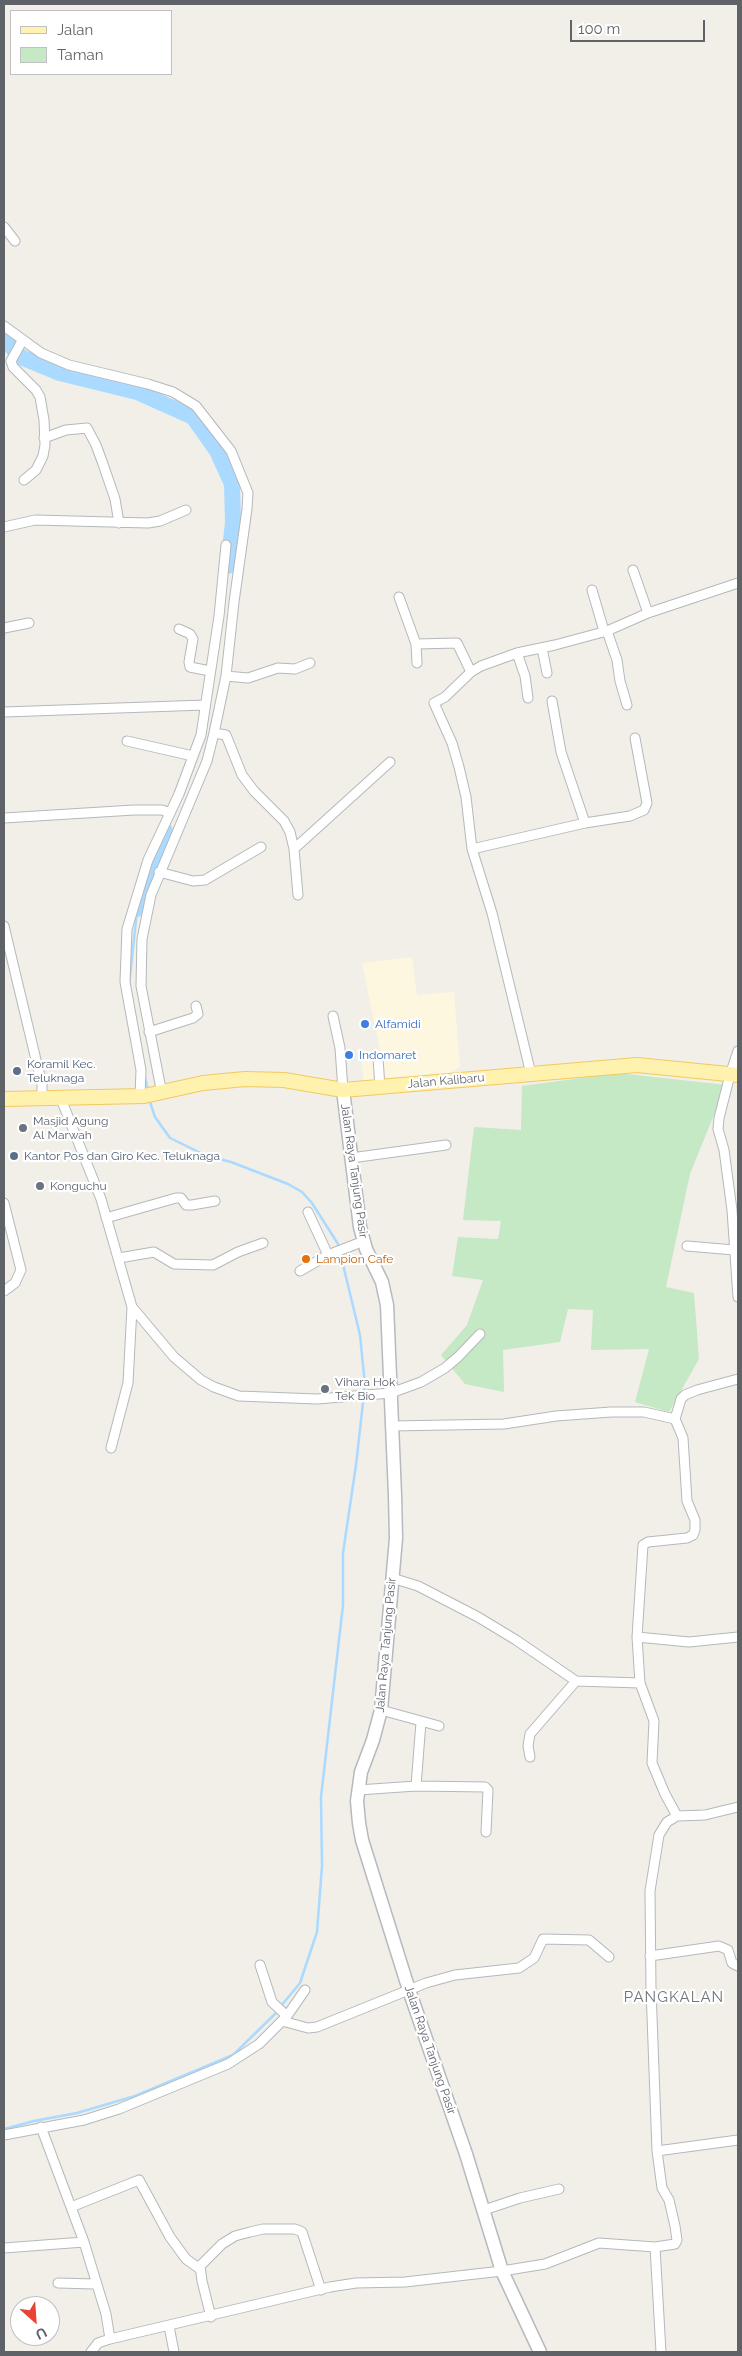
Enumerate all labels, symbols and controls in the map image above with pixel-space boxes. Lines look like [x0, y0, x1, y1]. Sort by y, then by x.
legend [10, 10, 172, 75]
scale bar [572, 10, 707, 42]
text: 100 m [578, 20, 620, 38]
text: Jalan [57, 21, 93, 39]
text: Taman [57, 46, 103, 64]
place label: Alfamidi [375, 1017, 421, 1031]
marker: Alfamidi [359, 1018, 371, 1030]
place label: Indomaret [359, 1048, 416, 1062]
marker: Indomaret [343, 1049, 355, 1061]
place label: Koramil Kec. Teluknaga [27, 1057, 95, 1085]
marker: Koramil Kec. Teluknaga [11, 1065, 23, 1077]
street label: Jalan Kalibaru [407, 1070, 485, 1092]
street label: Jalan Raya Tanjung Pasir [337, 1103, 371, 1239]
place label: Masjid Agung Al Marwah [33, 1114, 109, 1142]
marker: Masjid Agung Al Marwah [17, 1122, 29, 1134]
place label: Kantor Pos dan Giro Kec. Teluknaga [24, 1149, 220, 1163]
marker: Kantor Pos dan Giro Kec. Teluknaga [8, 1150, 20, 1162]
place label: Konguchu [50, 1179, 107, 1193]
marker: Konguchu [34, 1180, 46, 1192]
place label: Lampion Cafe [316, 1252, 393, 1266]
marker: Lampion Cafe [300, 1253, 312, 1265]
place label: Vihara Hok Tek Bio [335, 1375, 395, 1403]
marker: Vihara Hok Tek Bio [319, 1383, 331, 1395]
street label: Jalan Raya Tanjung Pasir [373, 1577, 399, 1713]
street label: Jalan Raya Tanjung Pasir [401, 1984, 459, 2116]
district label: PANGKALAN [623, 1988, 725, 2006]
north arrow [10, 2296, 60, 2346]
text: U [33, 2324, 49, 2343]

